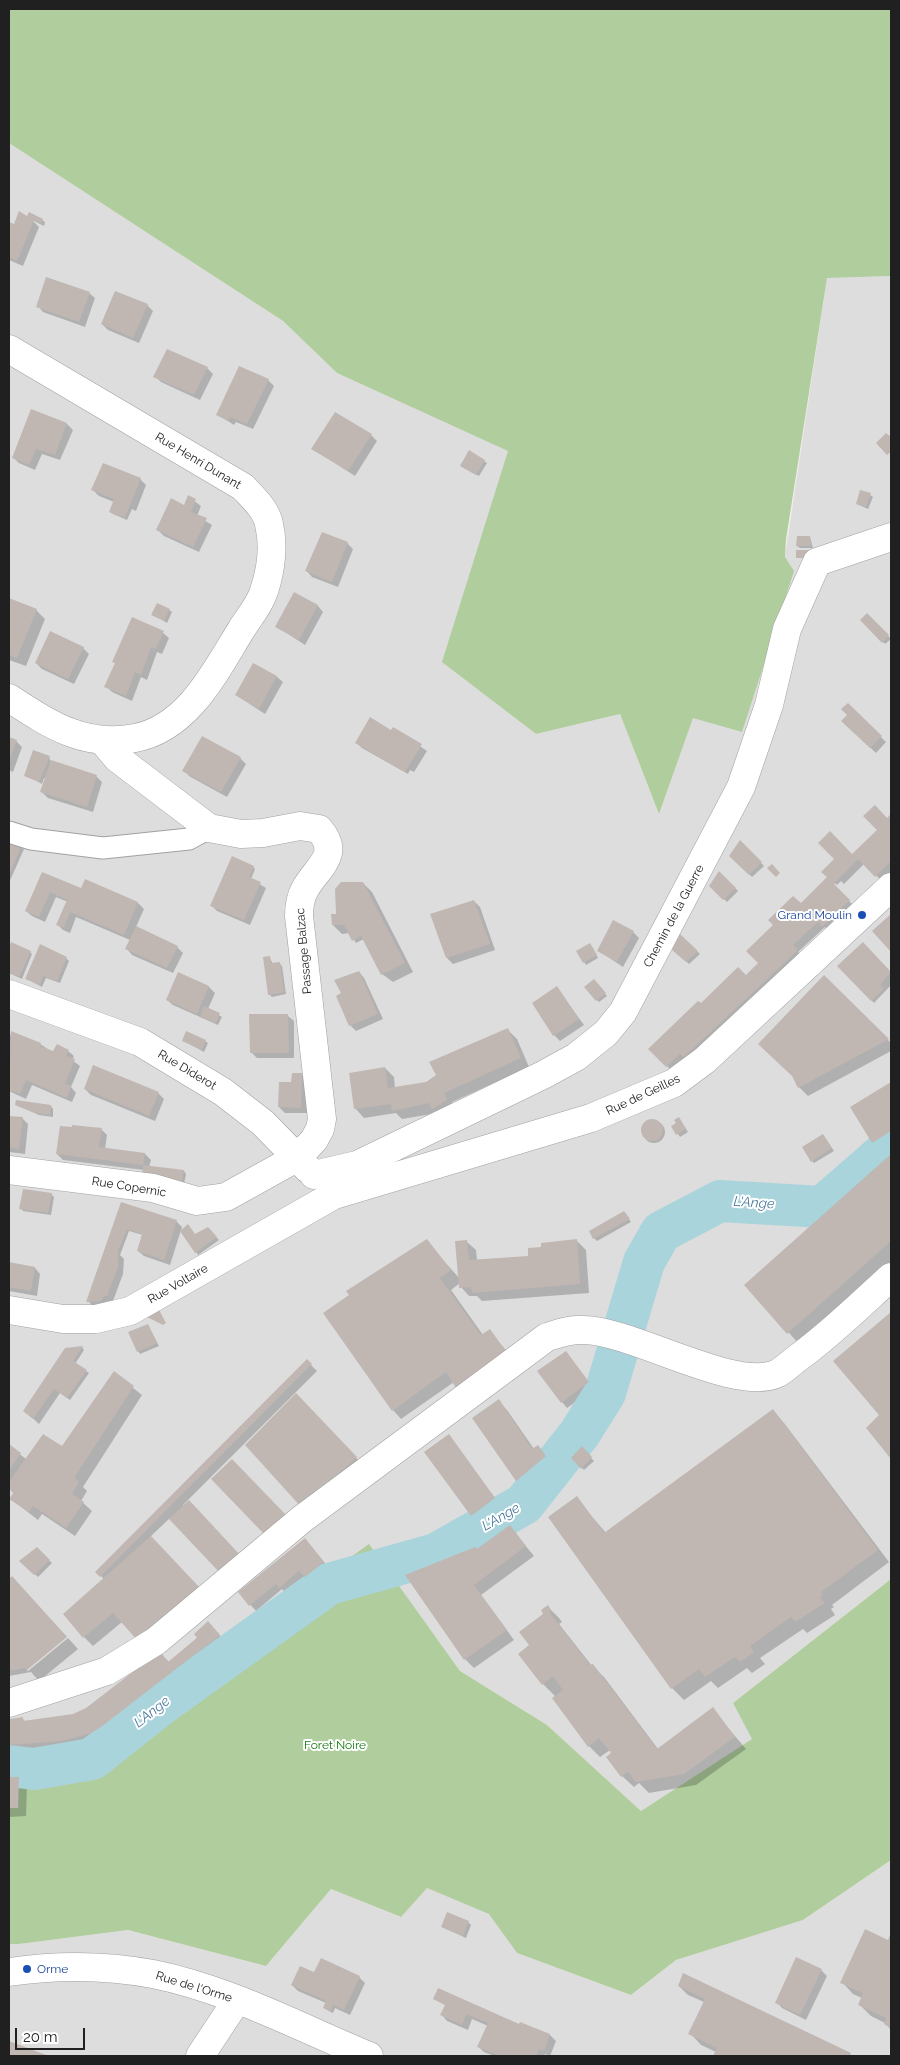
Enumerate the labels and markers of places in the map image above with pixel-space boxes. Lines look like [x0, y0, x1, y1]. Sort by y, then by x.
place label: Grand Moulin [778, 908, 852, 922]
marker: Grand Moulin [856, 909, 868, 921]
place label: Orme [37, 1962, 68, 1976]
marker: Orme [21, 1963, 33, 1975]

